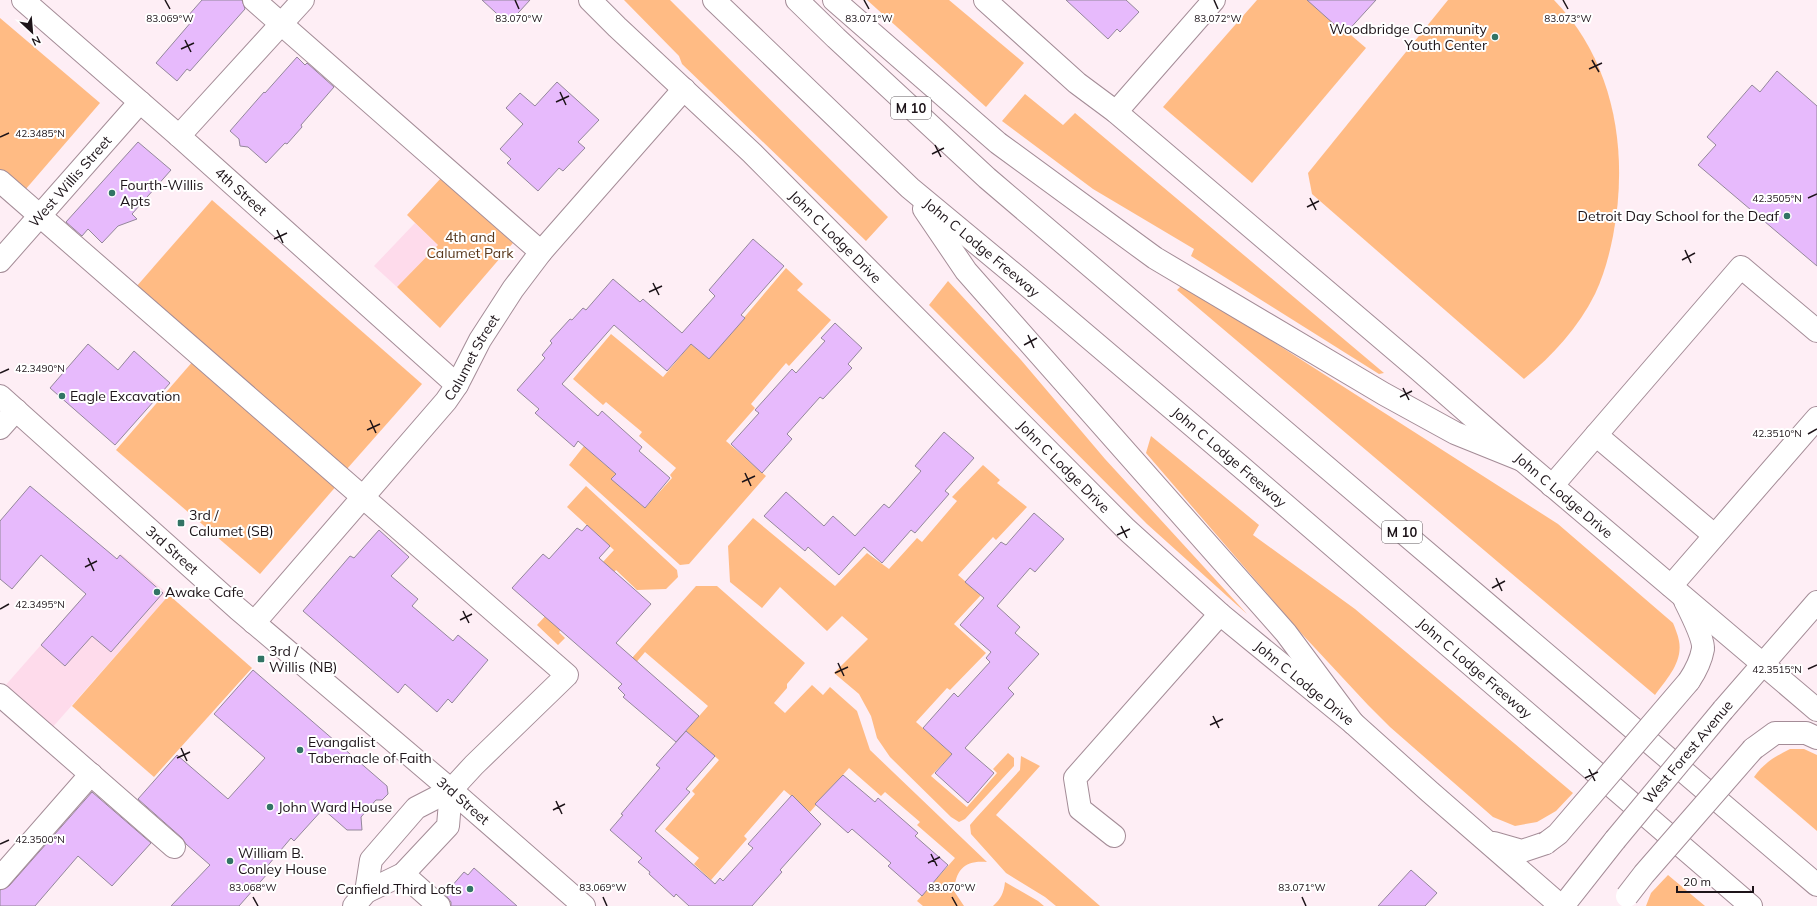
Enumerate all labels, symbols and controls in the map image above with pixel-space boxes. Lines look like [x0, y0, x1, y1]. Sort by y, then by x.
north arrow [12, 12, 52, 52]
text: 83.069°W [146, 12, 194, 25]
text: 83.070°W [495, 12, 543, 25]
text: 83.071°W [845, 12, 893, 25]
text: 83.072°W [1194, 12, 1242, 25]
text: 83.073°W [1544, 12, 1592, 25]
place label: Woodbridge Community Youth Center [1329, 20, 1488, 54]
marker: Woodbridge Community Youth Center [1490, 32, 1500, 42]
text: N [30, 33, 43, 49]
road number: M 10 [891, 97, 931, 119]
text: 42.3485°N [15, 127, 65, 140]
street label: West Willis Street [25, 132, 115, 231]
street label: 4th Street [211, 163, 271, 220]
place label: Fourth-Willis Apts [120, 176, 203, 210]
street label: John C Lodge Drive [785, 187, 885, 287]
marker: Fourth-Willis Apts [107, 188, 117, 198]
text: 42.3505°N [1752, 192, 1802, 205]
street label: John C Lodge Freeway [920, 194, 1044, 301]
place label: Detroit Day School for the Deaf [1578, 207, 1779, 225]
marker: Detroit Day School for the Deaf [1782, 211, 1792, 221]
park label: 4th and Calumet Park [426, 228, 514, 262]
street label: Calumet Street [440, 311, 503, 404]
text: 42.3490°N [15, 362, 65, 375]
place label: Eagle Excavation [70, 387, 180, 405]
marker: Eagle Excavation [57, 391, 67, 401]
street label: John C Lodge Freeway [1168, 403, 1291, 511]
street label: John C Lodge Drive [1014, 416, 1114, 517]
text: 42.3510°N [1752, 427, 1802, 440]
street label: John C Lodge Drive [1511, 449, 1617, 542]
place label: 3rd / Calumet (SB) [189, 506, 274, 540]
marker: 3rd / Calumet (SB) [176, 518, 186, 528]
road number: M 10 [1382, 521, 1422, 543]
street label: 3rd Street [142, 522, 202, 578]
place label: Awake Cafe [165, 583, 244, 601]
marker: Awake Cafe [152, 587, 162, 597]
text: 42.3495°N [15, 598, 65, 611]
street label: John C Lodge Freeway [1414, 614, 1536, 723]
street label: John C Lodge Drive [1251, 637, 1358, 729]
place label: 3rd / Willis (NB) [269, 642, 337, 676]
marker: 3rd / Willis (NB) [256, 654, 266, 664]
text: 42.3515°N [1752, 663, 1802, 676]
street label: West Forest Avenue [1639, 696, 1737, 808]
place label: Evangalist Tabernacle of Faith [308, 733, 432, 767]
marker: Evangalist Tabernacle of Faith [295, 745, 305, 755]
street label: 3rd Street [433, 773, 493, 829]
place label: John Ward House [278, 798, 392, 816]
marker: John Ward House [265, 802, 275, 812]
text: 42.3500°N [15, 833, 65, 846]
place label: William B. Conley House [238, 844, 327, 878]
marker: William B. Conley House [225, 856, 235, 866]
scale bar [1677, 868, 1753, 894]
text: 20 m [1683, 874, 1711, 889]
place label: Canfield Third Lofts [336, 880, 462, 898]
text: 83.068°W [229, 881, 277, 894]
text: 83.069°W [579, 881, 627, 894]
text: 83.070°W [928, 881, 976, 894]
text: 83.071°W [1278, 881, 1326, 894]
marker: Canfield Third Lofts [465, 884, 475, 894]

